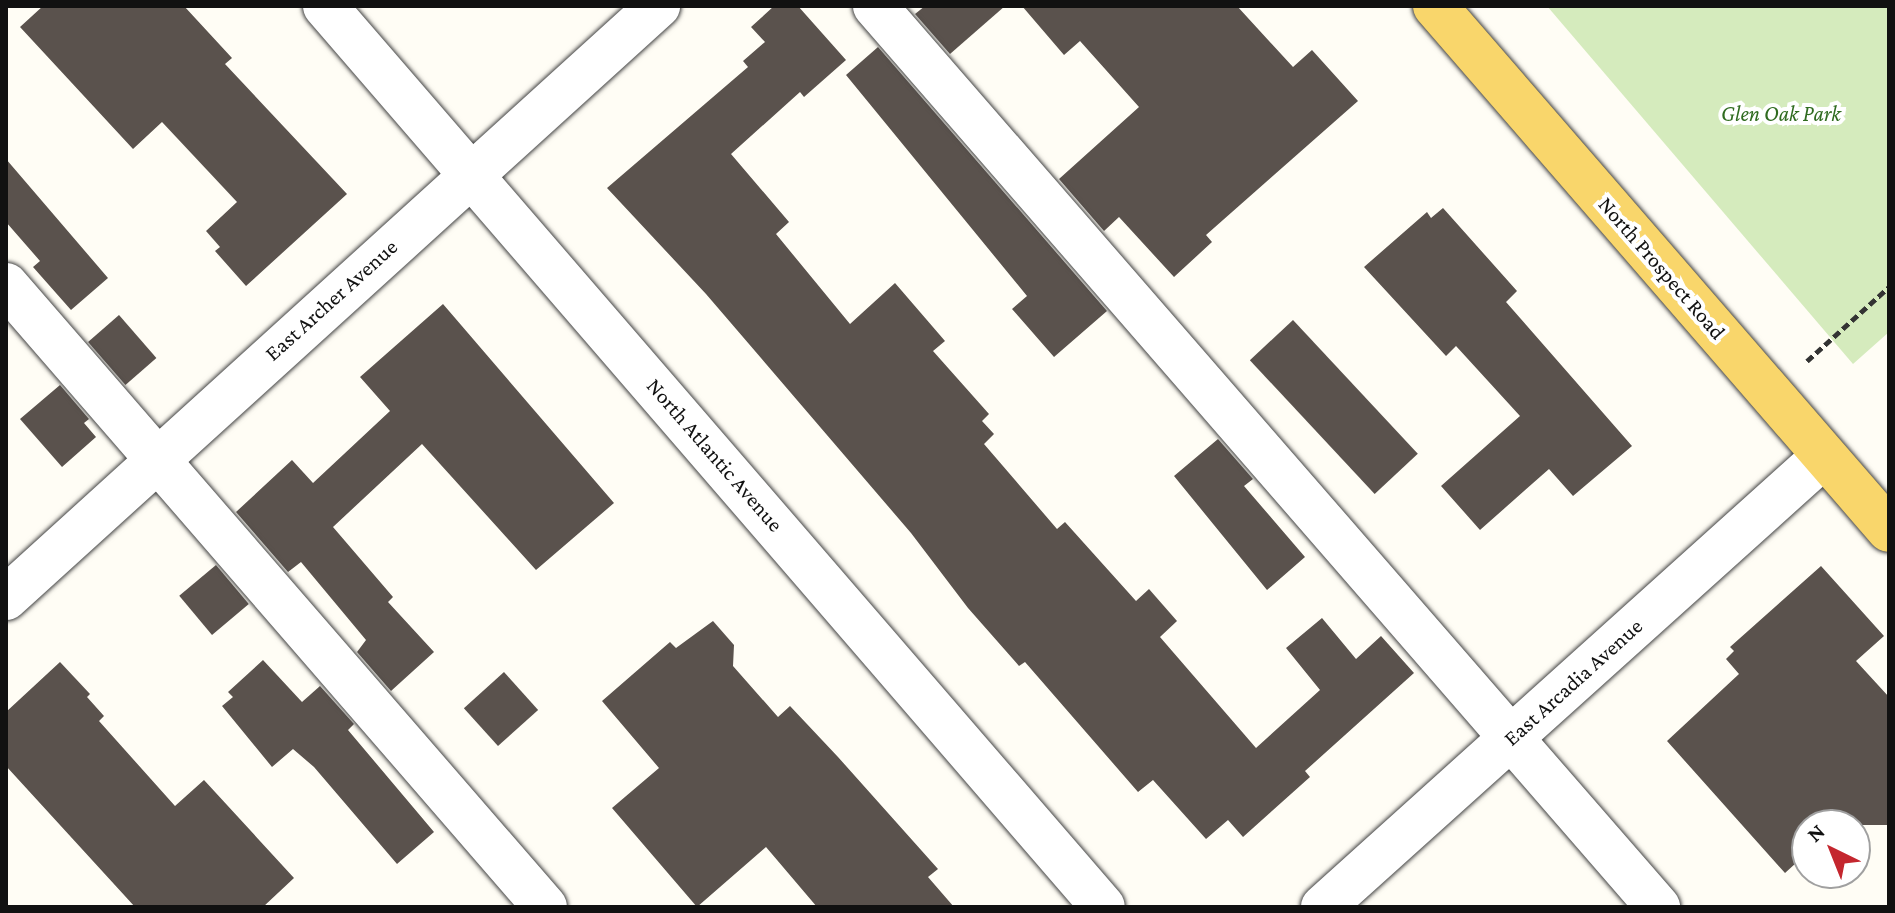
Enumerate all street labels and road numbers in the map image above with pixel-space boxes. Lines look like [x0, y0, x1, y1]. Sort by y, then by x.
street label: North Prospect Road [1593, 191, 1731, 345]
street label: East Archer Avenue [259, 234, 403, 366]
street label: North Atlantic Avenue [641, 373, 789, 537]
street label: East Arcadia Avenue [1498, 613, 1648, 751]

